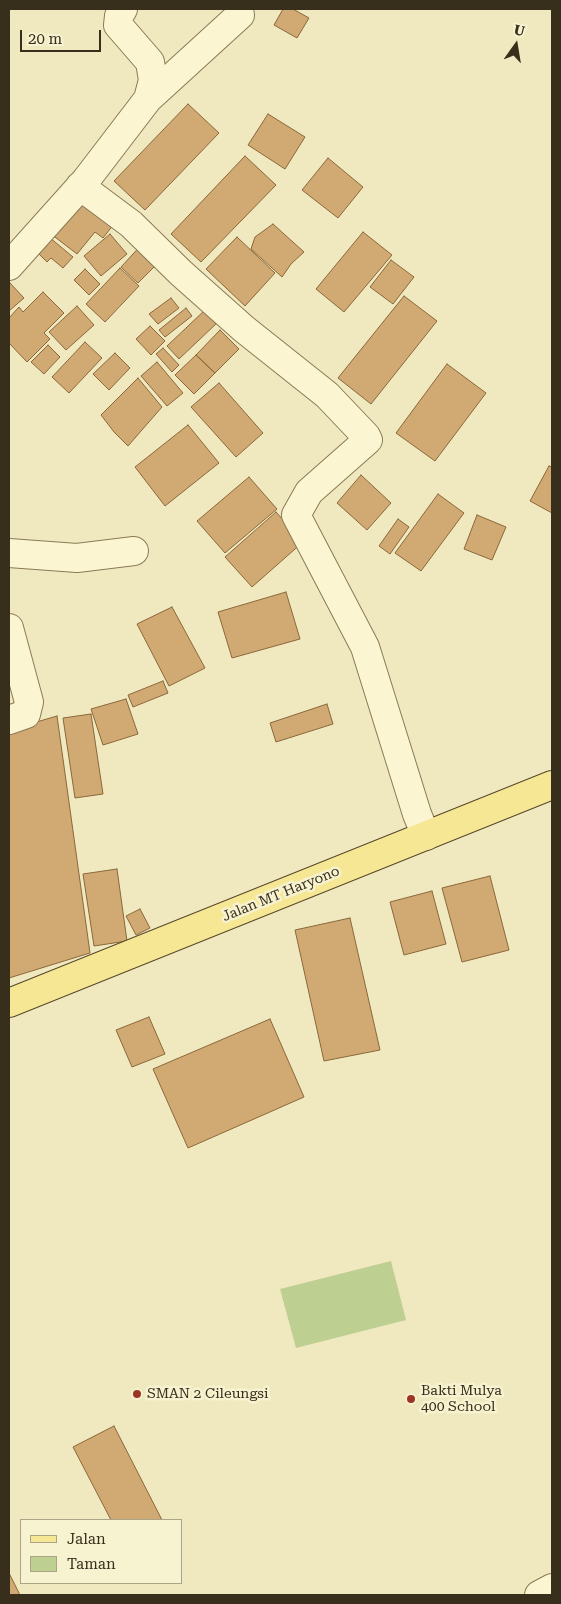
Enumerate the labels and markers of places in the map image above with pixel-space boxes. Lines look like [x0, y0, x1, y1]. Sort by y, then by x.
place label: Bakti Mulya 400 School [421, 1383, 502, 1415]
place label: SMAN 2 Cileungsi [147, 1386, 268, 1402]
marker: SMAN 2 Cileungsi [131, 1388, 143, 1400]
marker: Bakti Mulya 400 School [405, 1393, 417, 1405]

